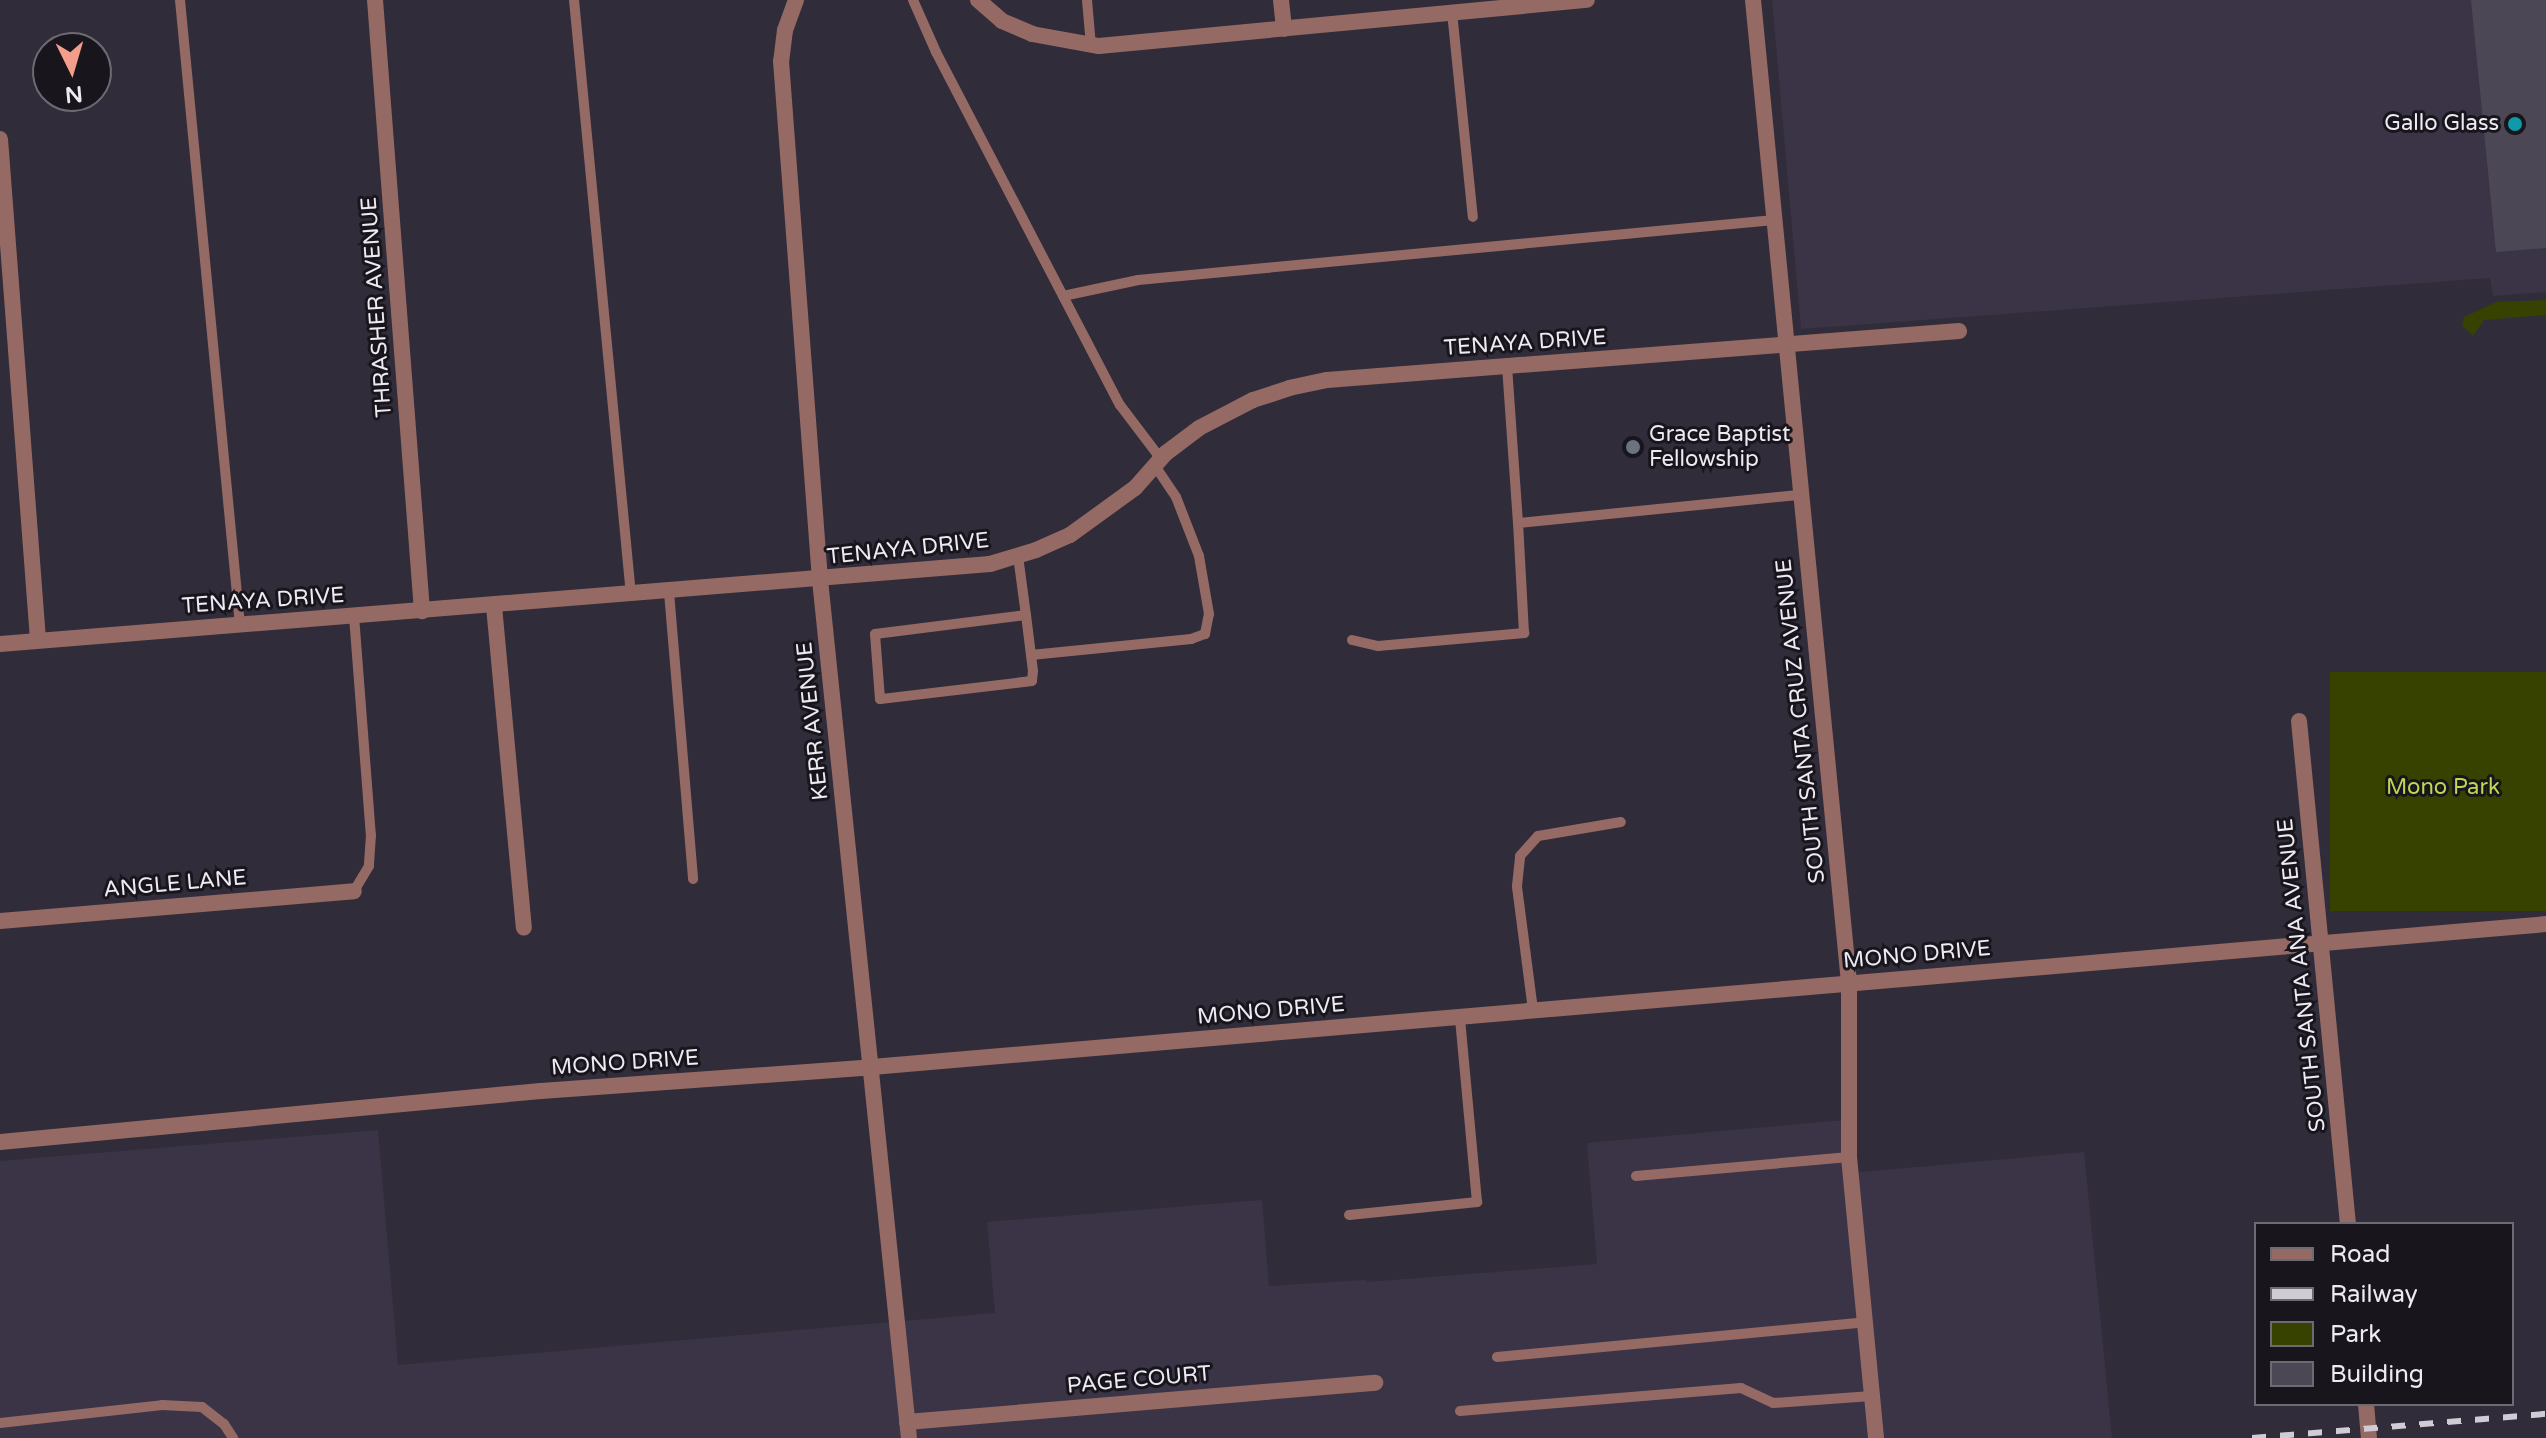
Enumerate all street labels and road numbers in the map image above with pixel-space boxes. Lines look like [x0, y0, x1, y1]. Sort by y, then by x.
street label: THRASHER AVENUE [356, 196, 398, 418]
street label: TENAYA DRIVE [1443, 324, 1607, 362]
street label: TENAYA DRIVE [826, 527, 990, 571]
street label: SOUTH SANTA CRUZ AVENUE [1771, 557, 1831, 885]
street label: TENAYA DRIVE [181, 582, 345, 620]
street label: KERR AVENUE [792, 641, 834, 801]
street label: SOUTH SANTA ANA AVENUE [2272, 817, 2332, 1133]
street label: ANGLE LANE [102, 865, 248, 903]
street label: MONO DRIVE [1842, 935, 1992, 975]
street label: MONO DRIVE [1196, 991, 1346, 1031]
street label: MONO DRIVE [550, 1045, 700, 1081]
street label: PAGE COURT [1066, 1361, 1212, 1399]

